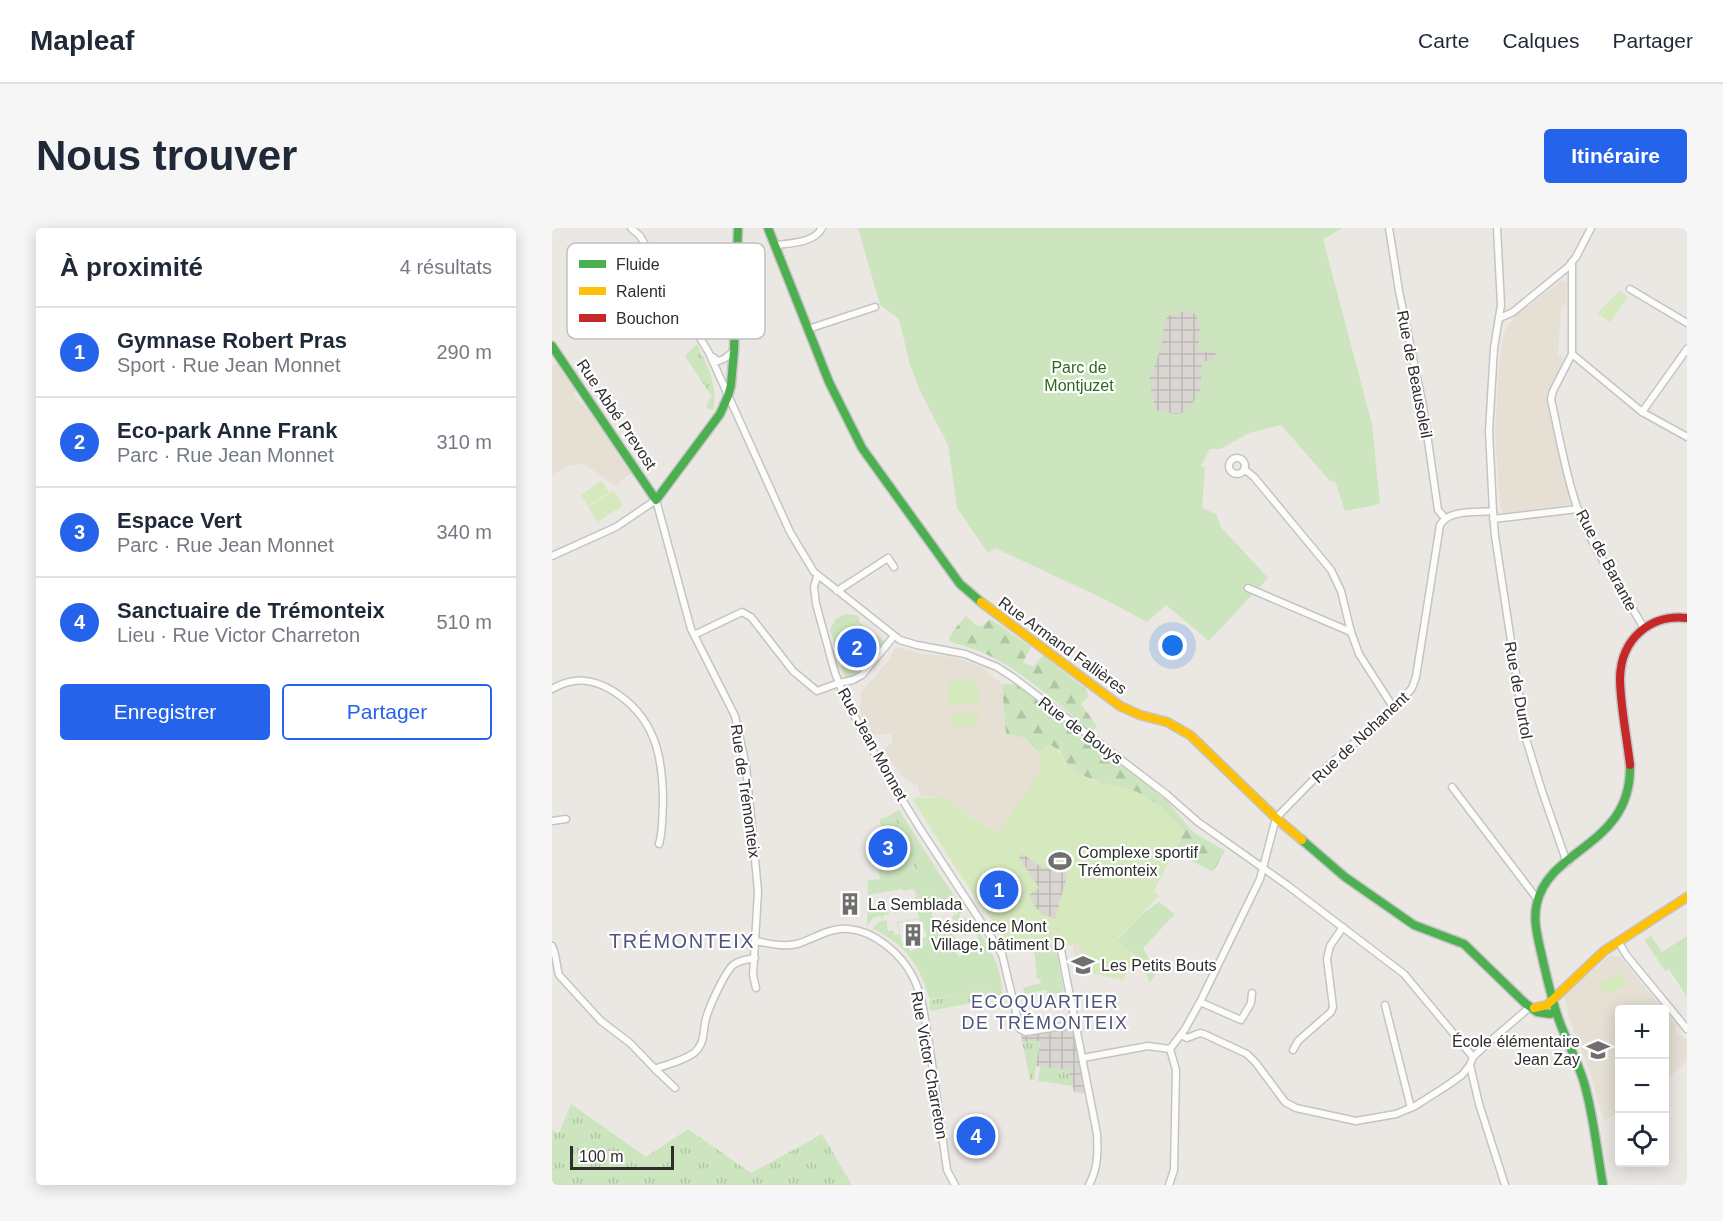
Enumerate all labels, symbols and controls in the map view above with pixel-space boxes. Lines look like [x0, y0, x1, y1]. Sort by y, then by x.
text: Mapleaf [30, 25, 134, 56]
text: Carte [1418, 29, 1469, 52]
text: Calques [1502, 29, 1579, 52]
text: Partager [1612, 29, 1693, 52]
button: Itinéraire [1544, 129, 1687, 183]
text: Nous trouver [36, 132, 297, 179]
legend [567, 243, 765, 339]
text: À proximité [60, 252, 203, 282]
text: 4 résultats [400, 256, 492, 278]
text: Fluide [616, 256, 660, 273]
text: Ralenti [616, 283, 666, 300]
street label: Rue de Beausoleil [1394, 309, 1435, 439]
text: Bouchon [616, 310, 679, 327]
text: Gymnase Robert Pras [117, 328, 347, 353]
text: 1 [74, 341, 85, 363]
text: 290 m [436, 341, 492, 363]
text: Sport · Rue Jean Monnet [117, 354, 340, 376]
street label: Rue Abbé Prevost [573, 356, 660, 473]
park label: Parc de Montjuzet [1044, 359, 1114, 394]
text: Eco-park Anne Frank [117, 418, 337, 443]
text: 2 [74, 431, 85, 453]
text: 310 m [436, 431, 492, 453]
text: Parc · Rue Jean Monnet [117, 444, 334, 466]
street label: Rue de Barante [1573, 507, 1640, 614]
text: Espace Vert [117, 508, 242, 533]
text: 3 [74, 521, 85, 543]
text: 340 m [436, 521, 492, 543]
text: Parc · Rue Jean Monnet [117, 534, 334, 556]
street label: Rue Armand Fallières [995, 593, 1130, 697]
text: Sanctuaire de Trémonteix [117, 598, 385, 623]
text: 4 [74, 611, 85, 633]
text: 510 m [436, 611, 492, 633]
text: Lieu · Rue Victor Charreton [117, 624, 360, 646]
pin: 2 [838, 626, 876, 670]
your location [1158, 631, 1187, 660]
street label: Rue de Durtol [1502, 640, 1535, 740]
button: Enregistrer [60, 684, 270, 740]
button: Partager [282, 684, 492, 740]
street label: Rue Jean Monnet [835, 685, 911, 804]
street label: Rue de Nohanent [1309, 688, 1412, 786]
street label: Rue de Bouys [1035, 693, 1126, 767]
street label: Rue de Trémonteix [728, 723, 763, 859]
pin: 3 [868, 826, 908, 870]
place label: Complexe sportif Trémonteix [1078, 844, 1199, 879]
sports icon: Complexe sportif Trémonteix [1047, 848, 1073, 874]
pin: 1 [980, 868, 1018, 912]
building icon: La Semblada [837, 891, 863, 917]
place label: La Semblada [868, 896, 962, 913]
place label: Résidence Mont Village, bâtiment D [931, 918, 1065, 953]
building icon: Résidence Mont Village, bâtiment D [900, 922, 926, 948]
district label: TRÉMONTEIX [609, 930, 755, 952]
school or university icon: Les Petits Bouts [1070, 952, 1096, 978]
place label: Les Petits Bouts [1101, 957, 1217, 974]
street label: Rue Victor Charreton [908, 990, 951, 1140]
district label: ECOQUARTIER DE TRÉMONTEIX [961, 992, 1129, 1033]
map controls [1615, 1005, 1669, 1167]
button: + [1615, 1005, 1669, 1059]
place label: École élémentaire Jean Zay [1452, 1032, 1580, 1068]
school or university icon: École élémentaire Jean Zay [1585, 1037, 1611, 1063]
button: − [1615, 1059, 1669, 1113]
button: locate [1615, 1113, 1669, 1167]
pin: 4 [956, 1114, 996, 1158]
scale bar [570, 1143, 674, 1170]
text: 100 m [579, 1148, 623, 1165]

